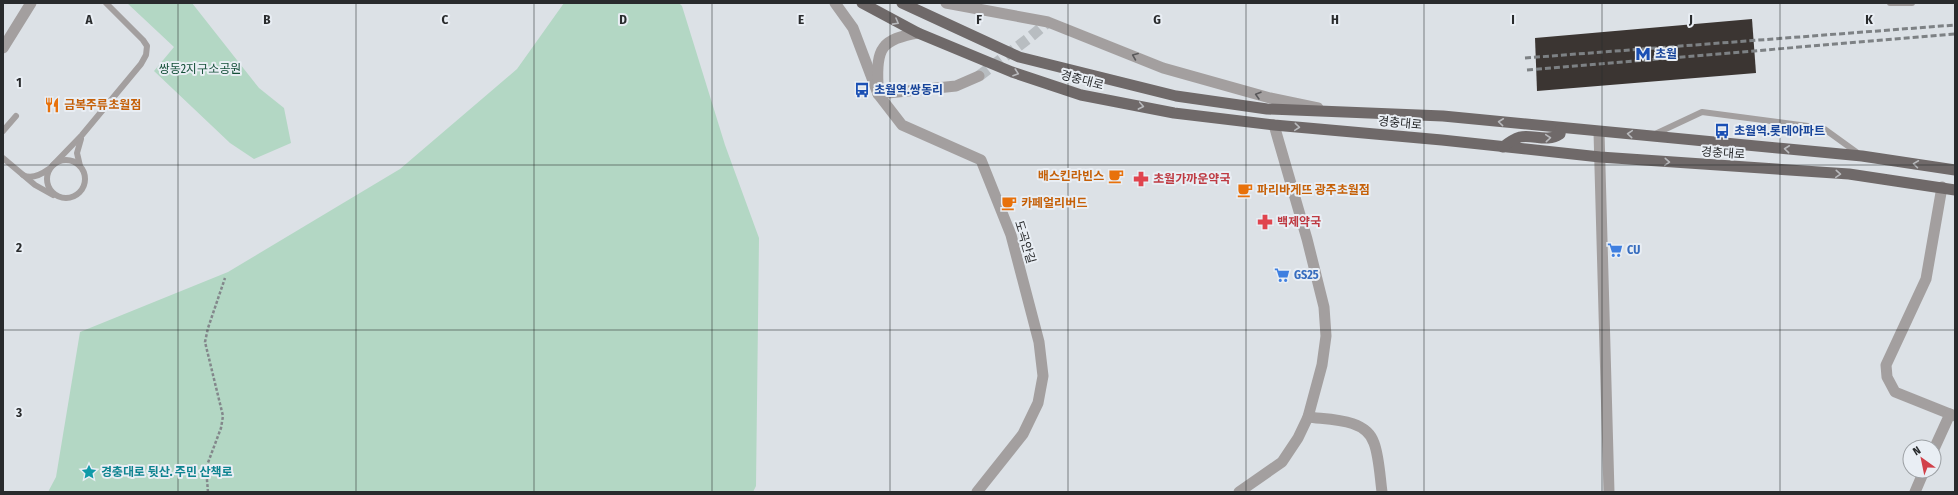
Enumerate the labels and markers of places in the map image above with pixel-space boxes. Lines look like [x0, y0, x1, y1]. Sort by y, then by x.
metro station icon: 초월 [1634, 45, 1652, 63]
place label: 초월 [1655, 47, 1677, 61]
bus stop icon: 초월역.쌍동리 [853, 81, 871, 99]
place label: 초월역.쌍동리 [874, 83, 943, 97]
restaurant icon: 금복주류초월점 [43, 96, 61, 114]
place label: 금복주류초월점 [64, 98, 141, 112]
bus stop icon: 초월역.롯데아파트 [1713, 122, 1731, 140]
place label: 초월역.롯데아파트 [1734, 124, 1825, 138]
cafe icon: 배스킨라빈스 [1107, 167, 1125, 185]
place label: 배스킨라빈스 [1038, 169, 1104, 183]
pharmacy icon: 초월가까운약국 [1132, 170, 1150, 188]
place label: 초월가까운약국 [1153, 172, 1230, 186]
cafe icon: 파리바게뜨 광주초월점 [1236, 181, 1254, 199]
place label: 파리바게뜨 광주초월점 [1257, 183, 1370, 197]
cafe icon: 카페얼리버드 [1000, 194, 1018, 212]
place label: 카페얼리버드 [1021, 196, 1087, 210]
pharmacy icon: 백제약국 [1256, 213, 1274, 231]
place label: 백제약국 [1277, 215, 1321, 229]
supermarket icon: CU [1606, 241, 1624, 259]
place label: CU [1627, 243, 1640, 257]
supermarket icon: GS25 [1273, 266, 1291, 284]
place label: GS25 [1294, 268, 1319, 282]
place icon: 경충대로 뒷산. 주민 산책로 [80, 463, 98, 481]
place label: 경충대로 뒷산. 주민 산책로 [101, 465, 233, 479]

